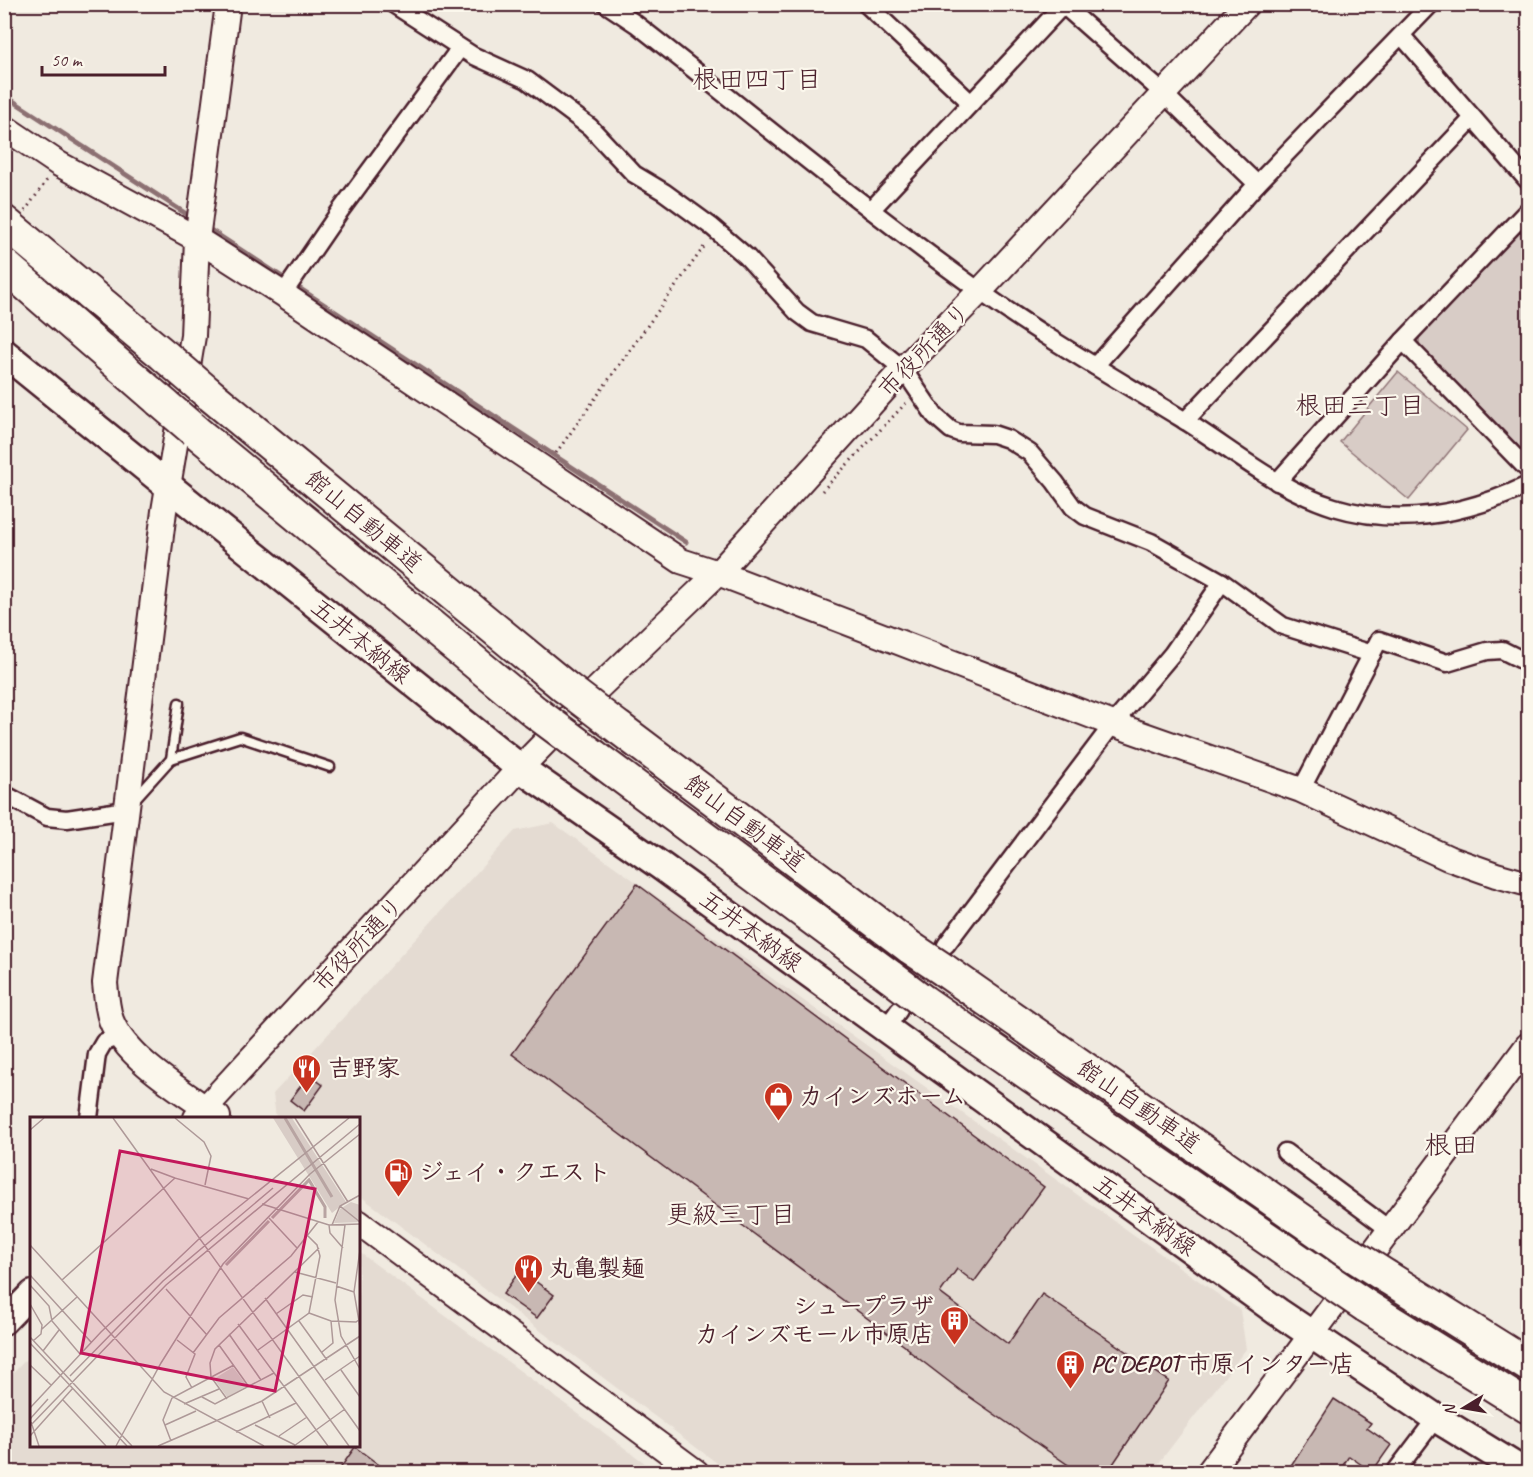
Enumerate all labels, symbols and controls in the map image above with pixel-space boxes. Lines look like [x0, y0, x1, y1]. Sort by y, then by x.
scale bar [42, 39, 165, 77]
text: 50 m [51, 49, 84, 71]
district label: 根田四丁目 [692, 63, 822, 96]
street label: 市役所通り [872, 296, 976, 404]
district label: 根田三丁目 [1295, 389, 1425, 422]
street label: 館山自動車道 [299, 463, 429, 579]
street label: 五井本納線 [305, 592, 417, 690]
street label: 館山自動車道 [678, 768, 812, 878]
street label: 五井本納線 [694, 884, 808, 978]
street label: 市役所通り [306, 890, 410, 998]
restaurant icon: 吉野家 [291, 1052, 323, 1094]
street label: 館山自動車道 [1071, 1052, 1207, 1160]
place label: 吉野家 [328, 1053, 400, 1083]
shop icon: カインズホーム [762, 1080, 794, 1122]
place label: カインズホーム [799, 1081, 966, 1111]
inset map [30, 1117, 360, 1447]
district label: 根田 [1424, 1128, 1478, 1162]
fuel station icon: ジェイ・クエスト [382, 1156, 414, 1198]
place label: ジェイ・クエスト [419, 1157, 611, 1187]
street label: 五井本納線 [1088, 1168, 1202, 1262]
district label: 更級三丁目 [666, 1198, 796, 1231]
restaurant icon: 丸亀製麺 [512, 1252, 544, 1294]
place label: 丸亀製麺 [549, 1253, 645, 1283]
place label: シュープラザ カインズモール市原店 [695, 1291, 934, 1349]
building icon: シュープラザ カインズモール市原店 [939, 1304, 971, 1346]
building icon: PC DEPOT 市原インター店 [1054, 1348, 1086, 1390]
place label: PC DEPOT 市原インター店 [1091, 1349, 1354, 1379]
north arrow [1434, 1378, 1494, 1438]
text: N [1439, 1401, 1461, 1417]

